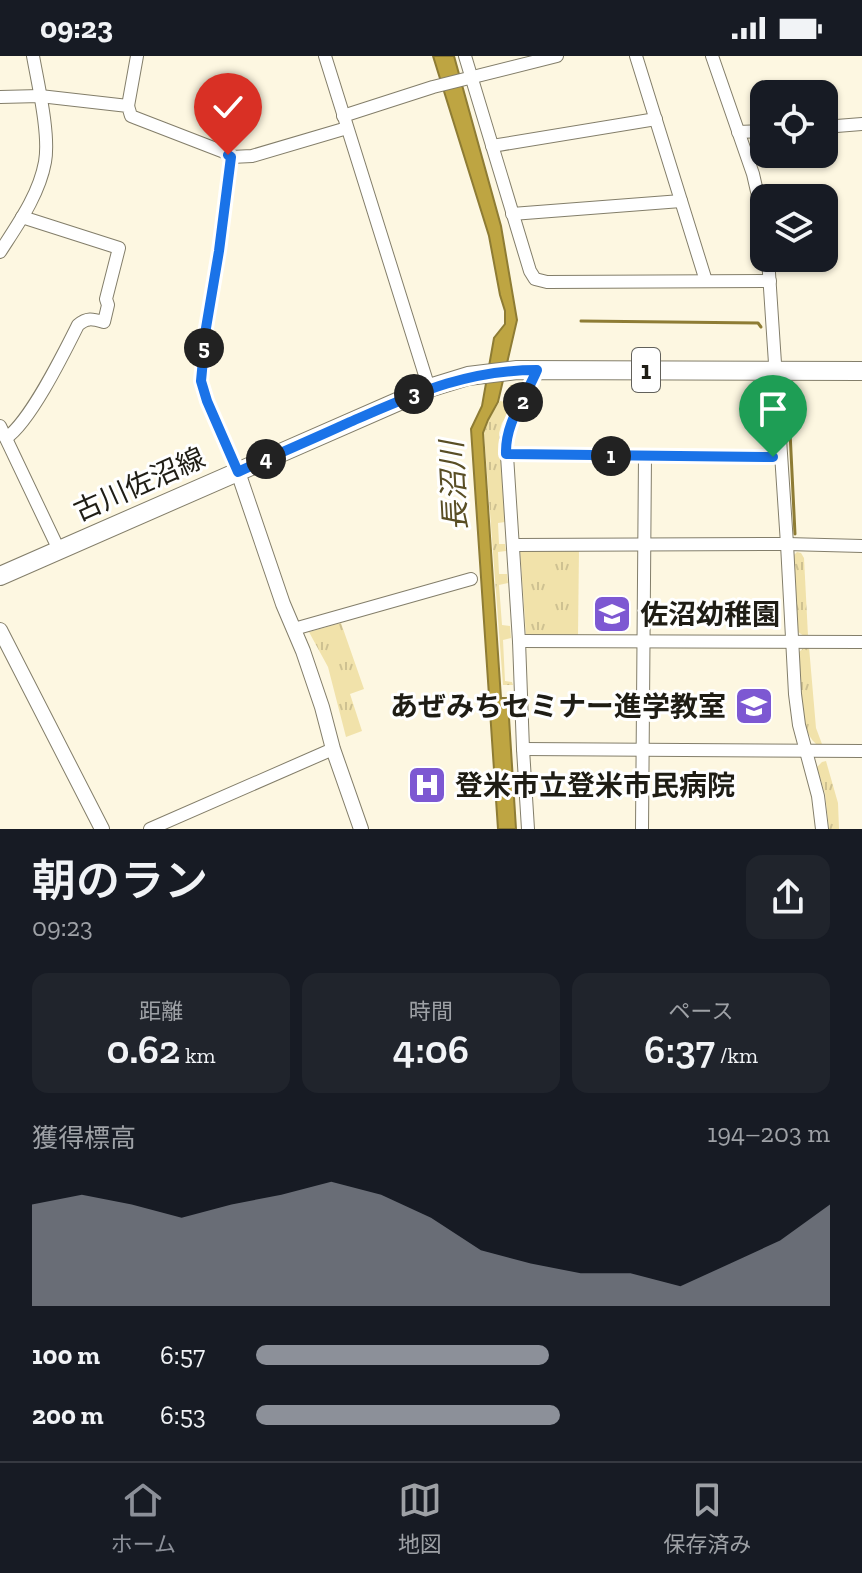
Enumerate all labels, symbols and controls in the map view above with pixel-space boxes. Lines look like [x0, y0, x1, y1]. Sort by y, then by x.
text: 09:23 [40, 10, 113, 46]
pin [194, 73, 262, 155]
map controls [750, 80, 838, 272]
button: locate [750, 80, 838, 168]
icon: check [206, 85, 250, 129]
button: layers [750, 184, 838, 272]
pin: 5 [184, 328, 224, 368]
text: 5 [198, 334, 210, 361]
road number: 1 [632, 348, 660, 392]
pin: 3 [394, 374, 434, 414]
pin [739, 375, 807, 457]
text: 3 [408, 380, 420, 407]
pin: 2 [503, 382, 543, 422]
icon: arrive [751, 387, 795, 431]
text: 2 [517, 388, 529, 415]
pin: 1 [591, 436, 631, 476]
water label: 長沼川 [434, 437, 474, 532]
pin: 4 [246, 439, 286, 479]
street label: 古川佐沼線 [69, 441, 210, 528]
text: 1 [607, 442, 615, 469]
text: 4 [260, 445, 272, 472]
school or university icon: 佐沼幼稚園 [591, 593, 633, 635]
place label: 佐沼幼稚園 [640, 598, 780, 631]
school or university icon: あぜみちセミナー進学教室 [733, 685, 775, 727]
place label: あぜみちセミナー進学教室 [390, 690, 726, 723]
hospital icon: 登米市立登米市民病院 [406, 764, 448, 806]
place label: 登米市立登米市民病院 [455, 769, 735, 802]
text: 朝のラン [32, 854, 208, 907]
button: share [746, 855, 830, 939]
text: 09:23 [32, 911, 93, 943]
text: 距離 [139, 998, 183, 1025]
text: 時間 [409, 998, 453, 1025]
text: ペース [669, 998, 733, 1025]
text: 0.62 [106, 1025, 180, 1073]
text: 4:06 [393, 1025, 469, 1073]
text: 6:37 [644, 1025, 715, 1073]
text: km [180, 1042, 216, 1069]
text: /km [715, 1042, 758, 1069]
text: 194–203 m [707, 1117, 830, 1149]
text: 獲得標高 [32, 1122, 136, 1154]
text: 100 m [32, 1339, 100, 1371]
text: 6:57 [160, 1339, 205, 1371]
text: 200 m [32, 1399, 104, 1431]
text: 6:53 [160, 1399, 206, 1431]
tab: ホーム [111, 1478, 176, 1558]
tab: 地図 [398, 1478, 442, 1558]
tab: 保存済み [663, 1478, 751, 1558]

